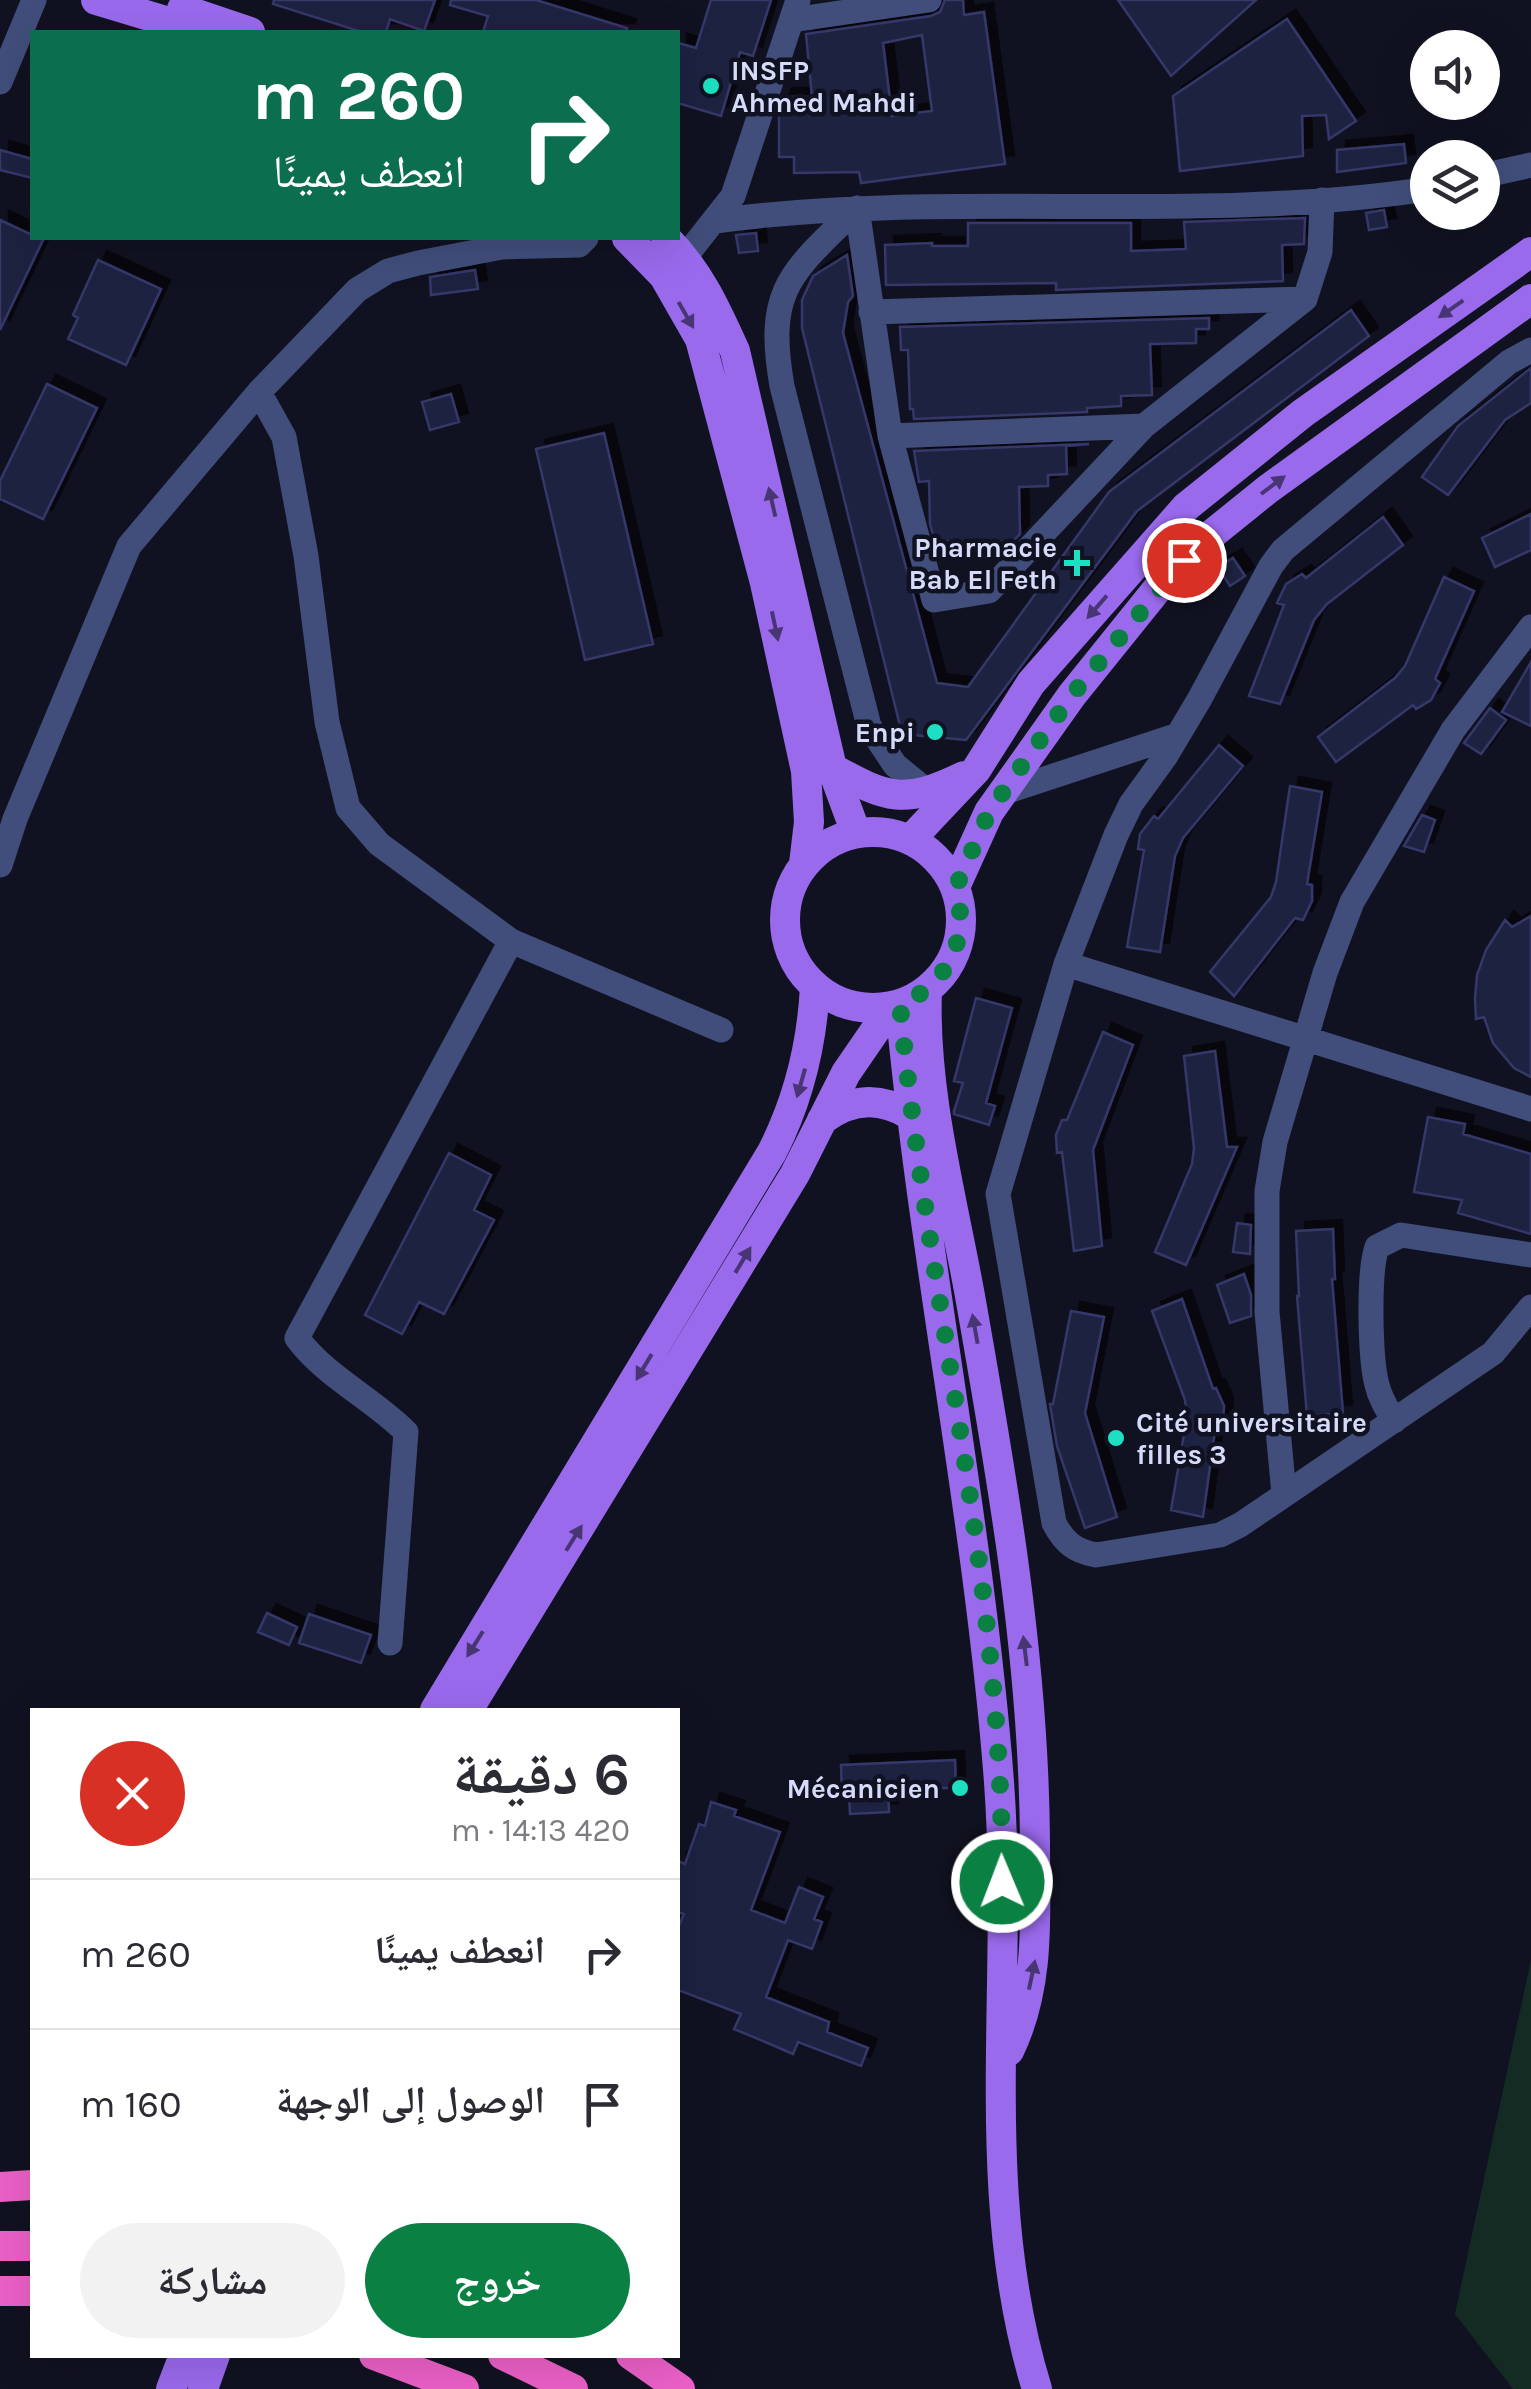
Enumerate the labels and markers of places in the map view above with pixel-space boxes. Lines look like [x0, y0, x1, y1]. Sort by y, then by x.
place label: INSFP Ahmed Mahdi [731, 54, 916, 119]
marker: INSFP Ahmed Mahdi [700, 75, 722, 97]
pin [1142, 518, 1227, 603]
place label: Pharmacie Bab El Feth [908, 531, 1057, 596]
marker: Pharmacie Bab El Feth [1066, 552, 1088, 574]
place label: Enpi [855, 716, 915, 749]
marker: Enpi [924, 721, 946, 743]
place label: Cité universitaire filles 3 [1136, 1406, 1367, 1471]
marker: Cité universitaire filles 3 [1105, 1427, 1127, 1449]
place label: Mécanicien [787, 1772, 940, 1805]
marker: Mécanicien [949, 1777, 971, 1799]

